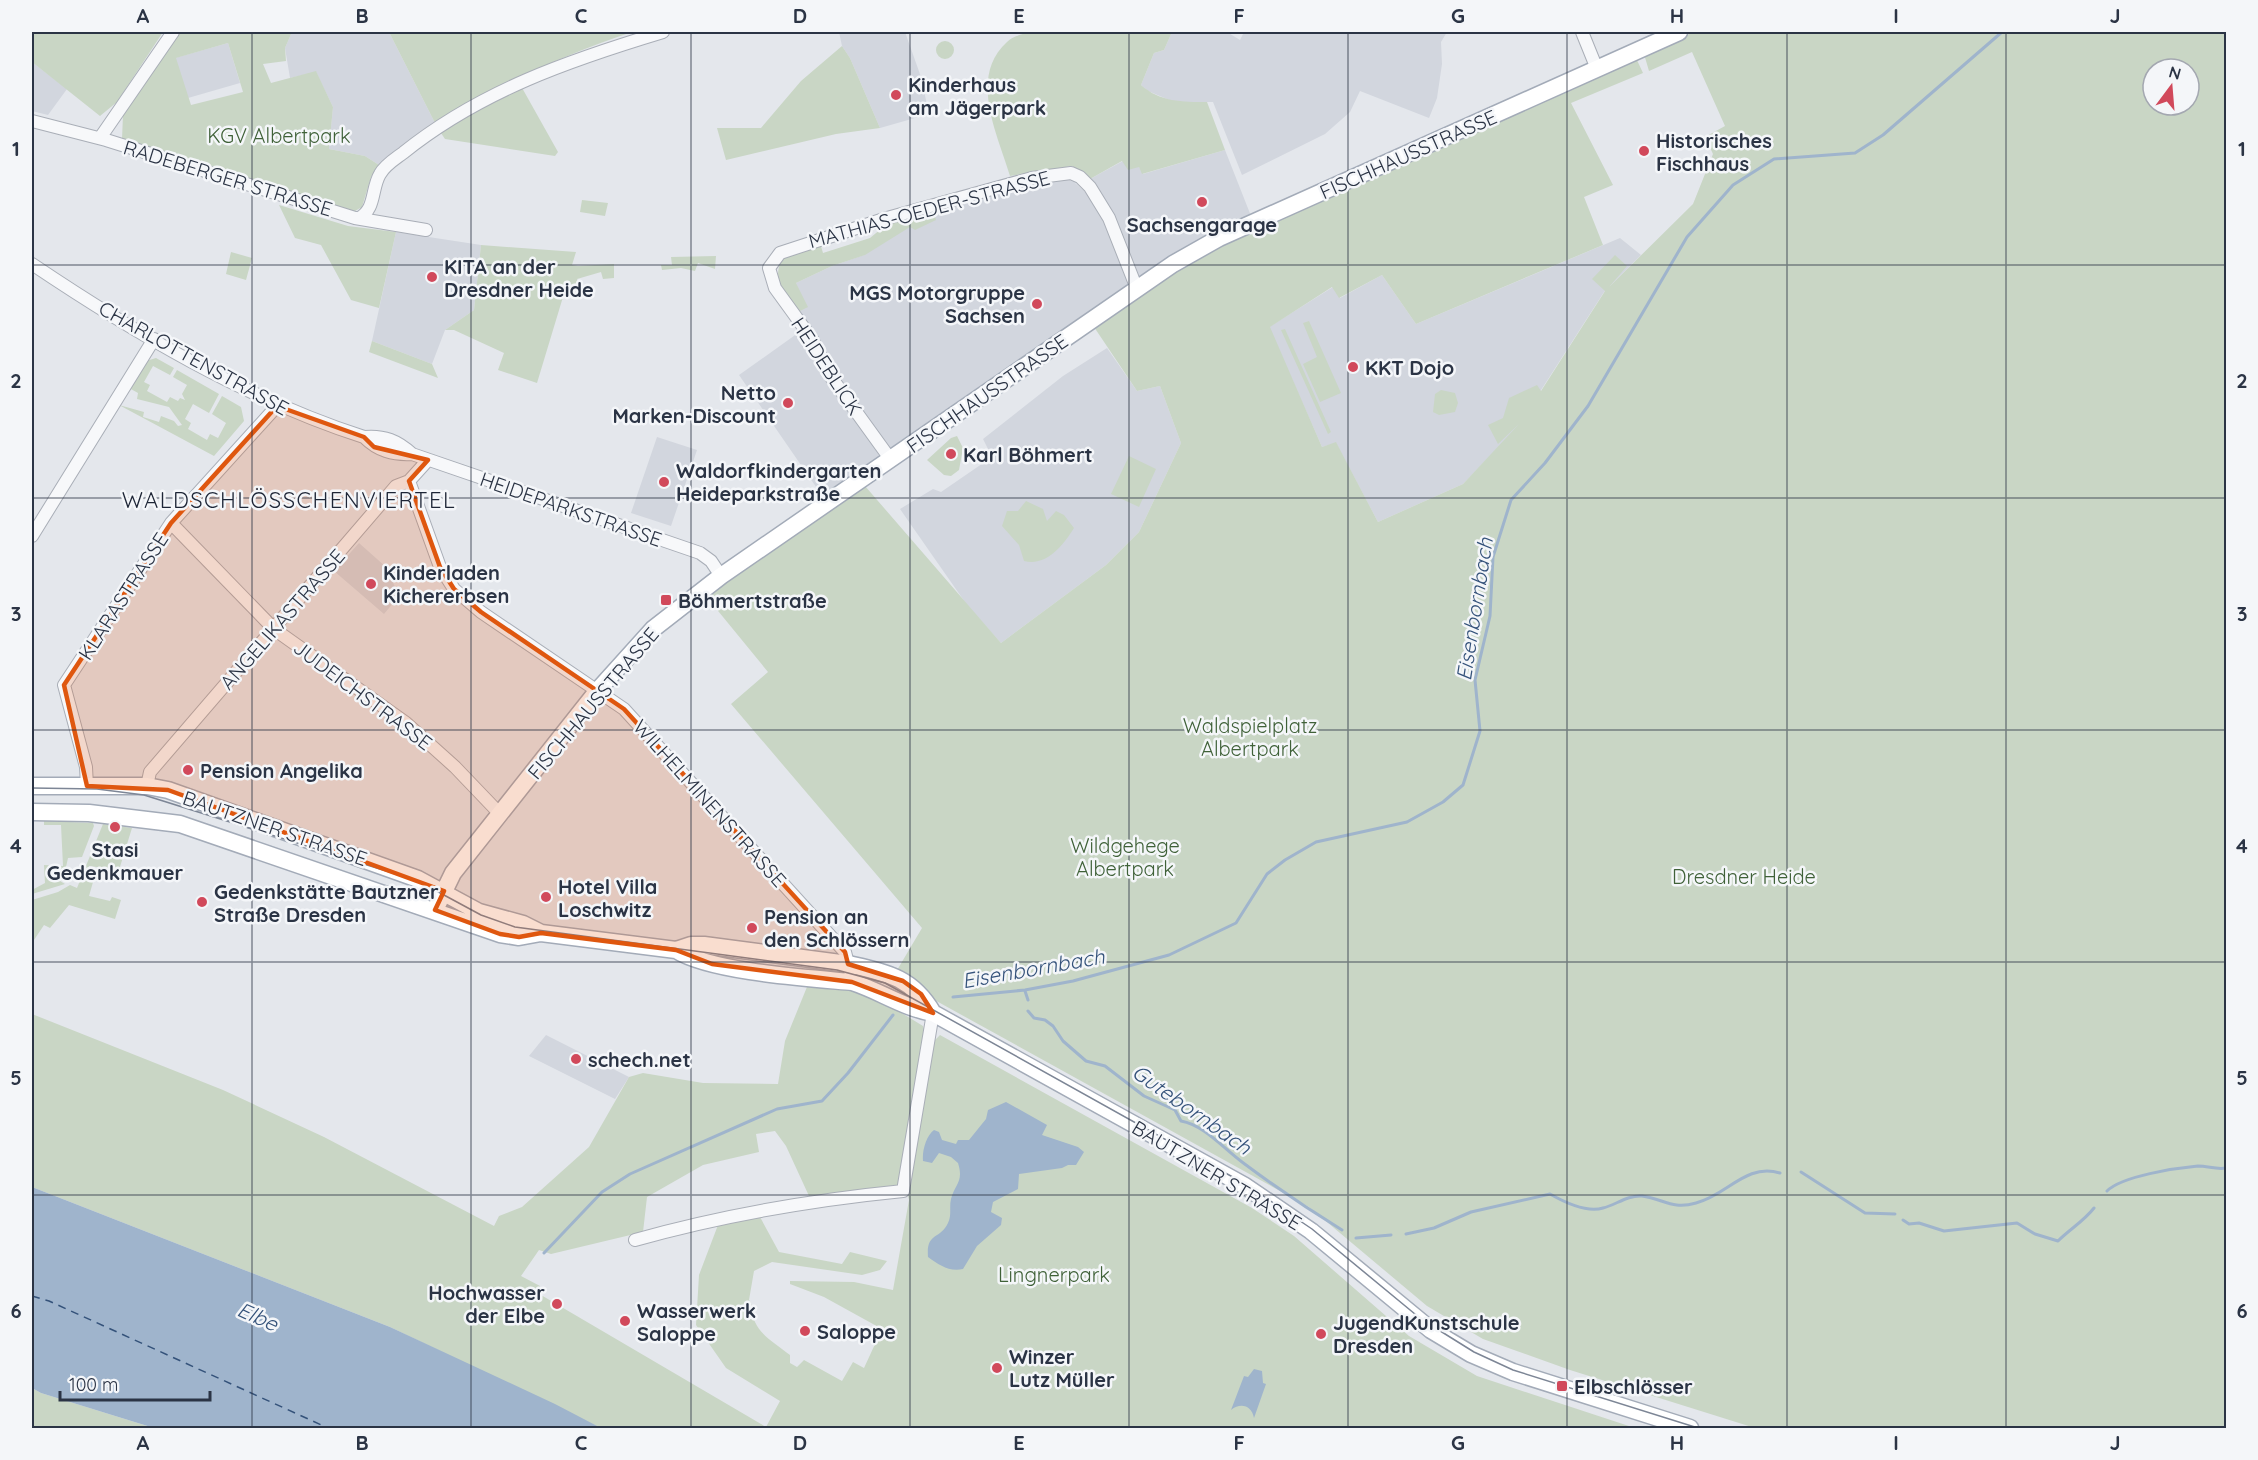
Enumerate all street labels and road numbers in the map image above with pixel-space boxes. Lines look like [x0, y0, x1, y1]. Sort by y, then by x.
street label: FISCHHAUSSTRASSE [1316, 104, 1500, 204]
street label: RADEBERGER STRASSE [120, 134, 336, 222]
street label: MATHIAS-OEDER-STRASSE [805, 165, 1053, 253]
street label: CHARLOTTENSTRASSE [95, 295, 293, 421]
street label: HEIDEBLICK [786, 312, 868, 420]
street label: FISCHHAUSSTRASSE [902, 328, 1072, 458]
street label: HEIDEPARKSTRASSE [477, 466, 665, 552]
street label: KLARASTRASSE [73, 528, 173, 664]
street label: ANGELIKASTRASSE [214, 544, 350, 694]
street label: FISCHHAUSSTRASSE [522, 622, 664, 784]
street label: JUDEICHSTRASSE [289, 635, 437, 755]
street label: WILHELMINENSTRASSE [628, 714, 792, 892]
street label: BAUTZNER STRASSE [180, 785, 370, 871]
street label: BAUTZNER STRASSE [1128, 1115, 1306, 1235]

